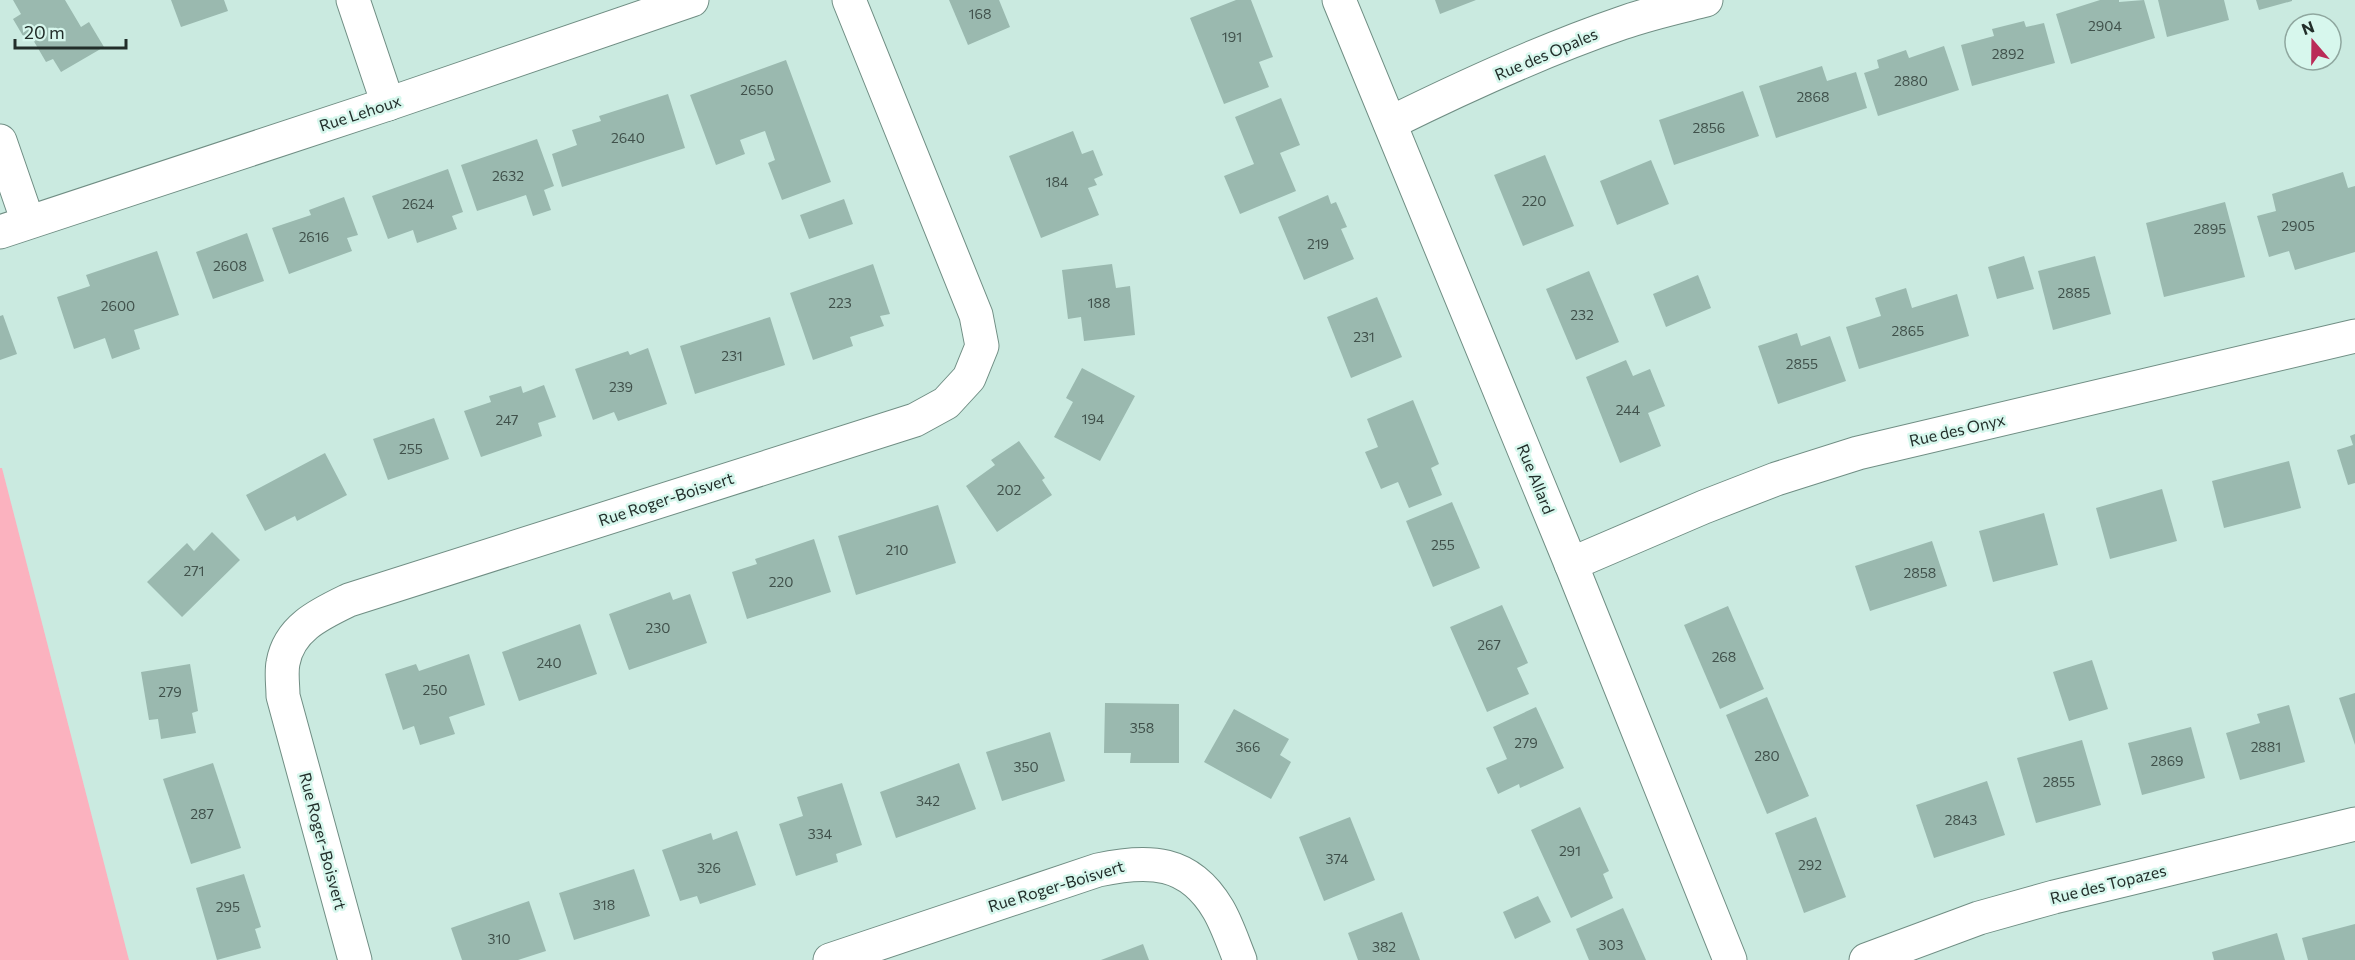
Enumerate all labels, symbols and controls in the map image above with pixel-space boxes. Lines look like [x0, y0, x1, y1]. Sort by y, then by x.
house number: 168 [969, 5, 991, 22]
scale bar [15, 12, 126, 50]
north arrow [2283, 12, 2343, 72]
text: N [2299, 16, 2317, 38]
house number: 2904 [2088, 17, 2122, 34]
text: 20 m [24, 21, 65, 43]
street label: Rue des Opales [1492, 23, 1600, 84]
house number: 191 [1222, 28, 1242, 45]
house number: 2892 [1992, 45, 2024, 62]
house number: 2880 [1894, 72, 1928, 89]
house number: 2650 [740, 81, 774, 98]
house number: 2868 [1796, 88, 1830, 105]
street label: Rue Lehoux [317, 90, 404, 135]
house number: 2856 [1693, 119, 1725, 136]
house number: 2640 [611, 129, 645, 146]
house number: 2632 [492, 167, 524, 184]
house number: 184 [1046, 173, 1069, 190]
house number: 220 [1522, 192, 1546, 209]
house number: 2624 [402, 195, 435, 212]
house number: 2905 [2281, 217, 2315, 234]
house number: 2895 [2194, 220, 2226, 237]
house number: 2616 [299, 228, 329, 245]
house number: 219 [1307, 235, 1329, 252]
house number: 2608 [213, 257, 247, 274]
house number: 2885 [2058, 284, 2090, 301]
house number: 223 [828, 294, 852, 311]
house number: 188 [1088, 294, 1110, 311]
house number: 2600 [101, 297, 135, 314]
house number: 232 [1570, 306, 1594, 323]
house number: 2865 [1892, 322, 1924, 339]
house number: 231 [1353, 328, 1375, 345]
house number: 231 [721, 347, 743, 364]
house number: 2855 [1786, 355, 1818, 372]
house number: 239 [609, 378, 633, 395]
house number: 244 [1616, 401, 1641, 418]
street label: Rue des Onyx [1907, 409, 2007, 450]
house number: 194 [1082, 410, 1105, 427]
house number: 247 [495, 411, 519, 428]
house number: 255 [399, 440, 423, 457]
street label: Rue Allard [1514, 441, 1559, 517]
street label: Rue Roger-Boisvert [596, 468, 736, 529]
house number: 202 [997, 481, 1022, 498]
house number: 255 [1431, 536, 1455, 553]
house number: 210 [886, 541, 908, 558]
house number: 271 [183, 562, 205, 579]
house number: 2858 [1904, 564, 1936, 581]
house number: 220 [769, 573, 793, 590]
house number: 230 [646, 619, 670, 636]
house number: 267 [1477, 636, 1501, 653]
house number: 268 [1712, 648, 1736, 665]
house number: 240 [536, 654, 562, 671]
house number: 250 [423, 681, 447, 698]
house number: 279 [158, 683, 182, 700]
house number: 358 [1130, 719, 1154, 736]
house number: 279 [1514, 734, 1538, 751]
house number: 366 [1236, 738, 1260, 755]
house number: 2881 [2251, 738, 2281, 755]
house number: 280 [1754, 747, 1780, 764]
house number: 2869 [2150, 752, 2184, 769]
house number: 350 [1013, 758, 1039, 775]
street label: Rue Roger-Boisvert [296, 770, 351, 912]
house number: 2855 [2043, 773, 2075, 790]
house number: 342 [916, 792, 940, 809]
house number: 287 [190, 805, 214, 822]
house number: 2843 [1945, 811, 1977, 828]
house number: 334 [808, 825, 833, 842]
house number: 291 [1559, 842, 1581, 859]
house number: 374 [1326, 850, 1349, 867]
street label: Rue Roger-Boisvert [985, 856, 1127, 915]
house number: 292 [1798, 856, 1822, 873]
house number: 326 [697, 859, 721, 876]
street label: Rue des Topazes [2048, 860, 2168, 907]
house number: 318 [593, 896, 615, 913]
house number: 295 [216, 898, 240, 915]
house number: 310 [487, 930, 511, 947]
house number: 303 [1598, 936, 1624, 953]
house number: 382 [1372, 938, 1396, 955]

